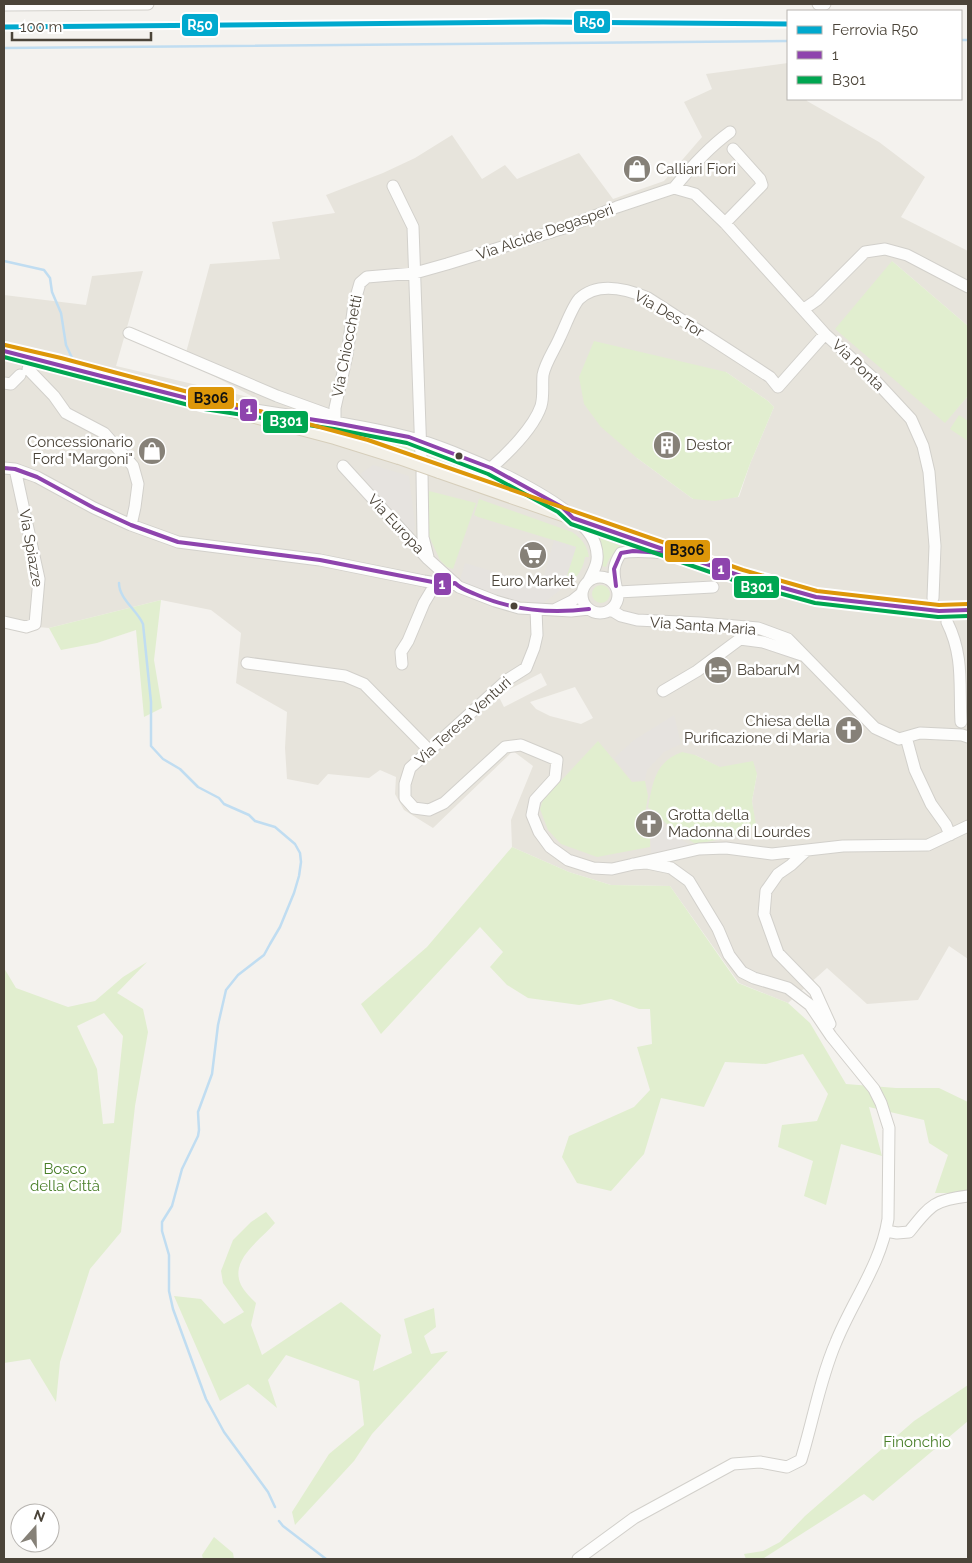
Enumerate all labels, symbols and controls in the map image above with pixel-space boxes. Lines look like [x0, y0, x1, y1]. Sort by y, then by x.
scale bar [12, 10, 151, 42]
line badge: R50 [573, 10, 611, 34]
legend [787, 10, 962, 100]
line badge: R50 [181, 13, 219, 37]
text: R50 [579, 14, 605, 30]
text: R50 [187, 17, 213, 33]
text: 100 m [20, 18, 62, 36]
text: Ferrovia R50 [832, 21, 919, 39]
text: 1 [832, 46, 839, 64]
text: B301 [832, 71, 866, 89]
shop icon: Calliari Fiori [622, 154, 652, 184]
place label: Calliari Fiori [656, 160, 736, 178]
street label: Via Alcide Degasperi [474, 200, 616, 264]
street label: Via Des Tor [631, 287, 708, 341]
street label: Via Chiocchetti [328, 293, 366, 399]
street label: Via Ponta [828, 336, 888, 394]
line badge: B306 [187, 386, 235, 410]
text: B306 [194, 390, 228, 406]
line badge: 1 [239, 398, 258, 422]
text: 1 [246, 401, 253, 417]
line badge: B301 [262, 410, 309, 434]
text: B301 [270, 413, 302, 429]
building icon: Destor [652, 430, 682, 460]
place label: Concessionario Ford "Margoni" [27, 433, 133, 468]
shop icon: Concessionario Ford "Margoni" [137, 436, 167, 466]
place label: Destor [686, 436, 733, 454]
unlabelled marker [454, 451, 464, 461]
street label: Via Europa [364, 491, 428, 557]
street label: Via Spiazze [15, 508, 47, 588]
line badge: B306 [664, 539, 711, 563]
supermarket icon: Euro Market [518, 540, 548, 570]
text: B306 [670, 542, 704, 558]
line badge: 1 [711, 557, 731, 581]
text: 1 [718, 561, 725, 577]
line badge: 1 [433, 572, 452, 596]
place label: Euro Market [491, 572, 575, 590]
line badge: B301 [733, 575, 780, 599]
text: 1 [439, 576, 446, 592]
text: B301 [741, 579, 773, 595]
unlabelled marker [509, 601, 519, 611]
street label: Via Santa Maria [649, 613, 757, 639]
hotel icon: BabaruM [703, 655, 733, 685]
place label: BabaruM [737, 661, 800, 679]
street label: Via Teresa Venturi [411, 673, 515, 769]
place label: Chiesa della Purificazione di Maria [684, 712, 830, 747]
church icon: Chiesa della Purificazione di Maria [834, 715, 864, 745]
place label: Grotta della Madonna di Lourdes [668, 806, 810, 841]
church icon: Grotta della Madonna di Lourdes [634, 809, 664, 839]
park label: Bosco della Città [30, 1160, 100, 1195]
park label: Finonchio [883, 1433, 951, 1451]
north arrow [10, 1503, 60, 1553]
text: N [32, 1506, 47, 1525]

